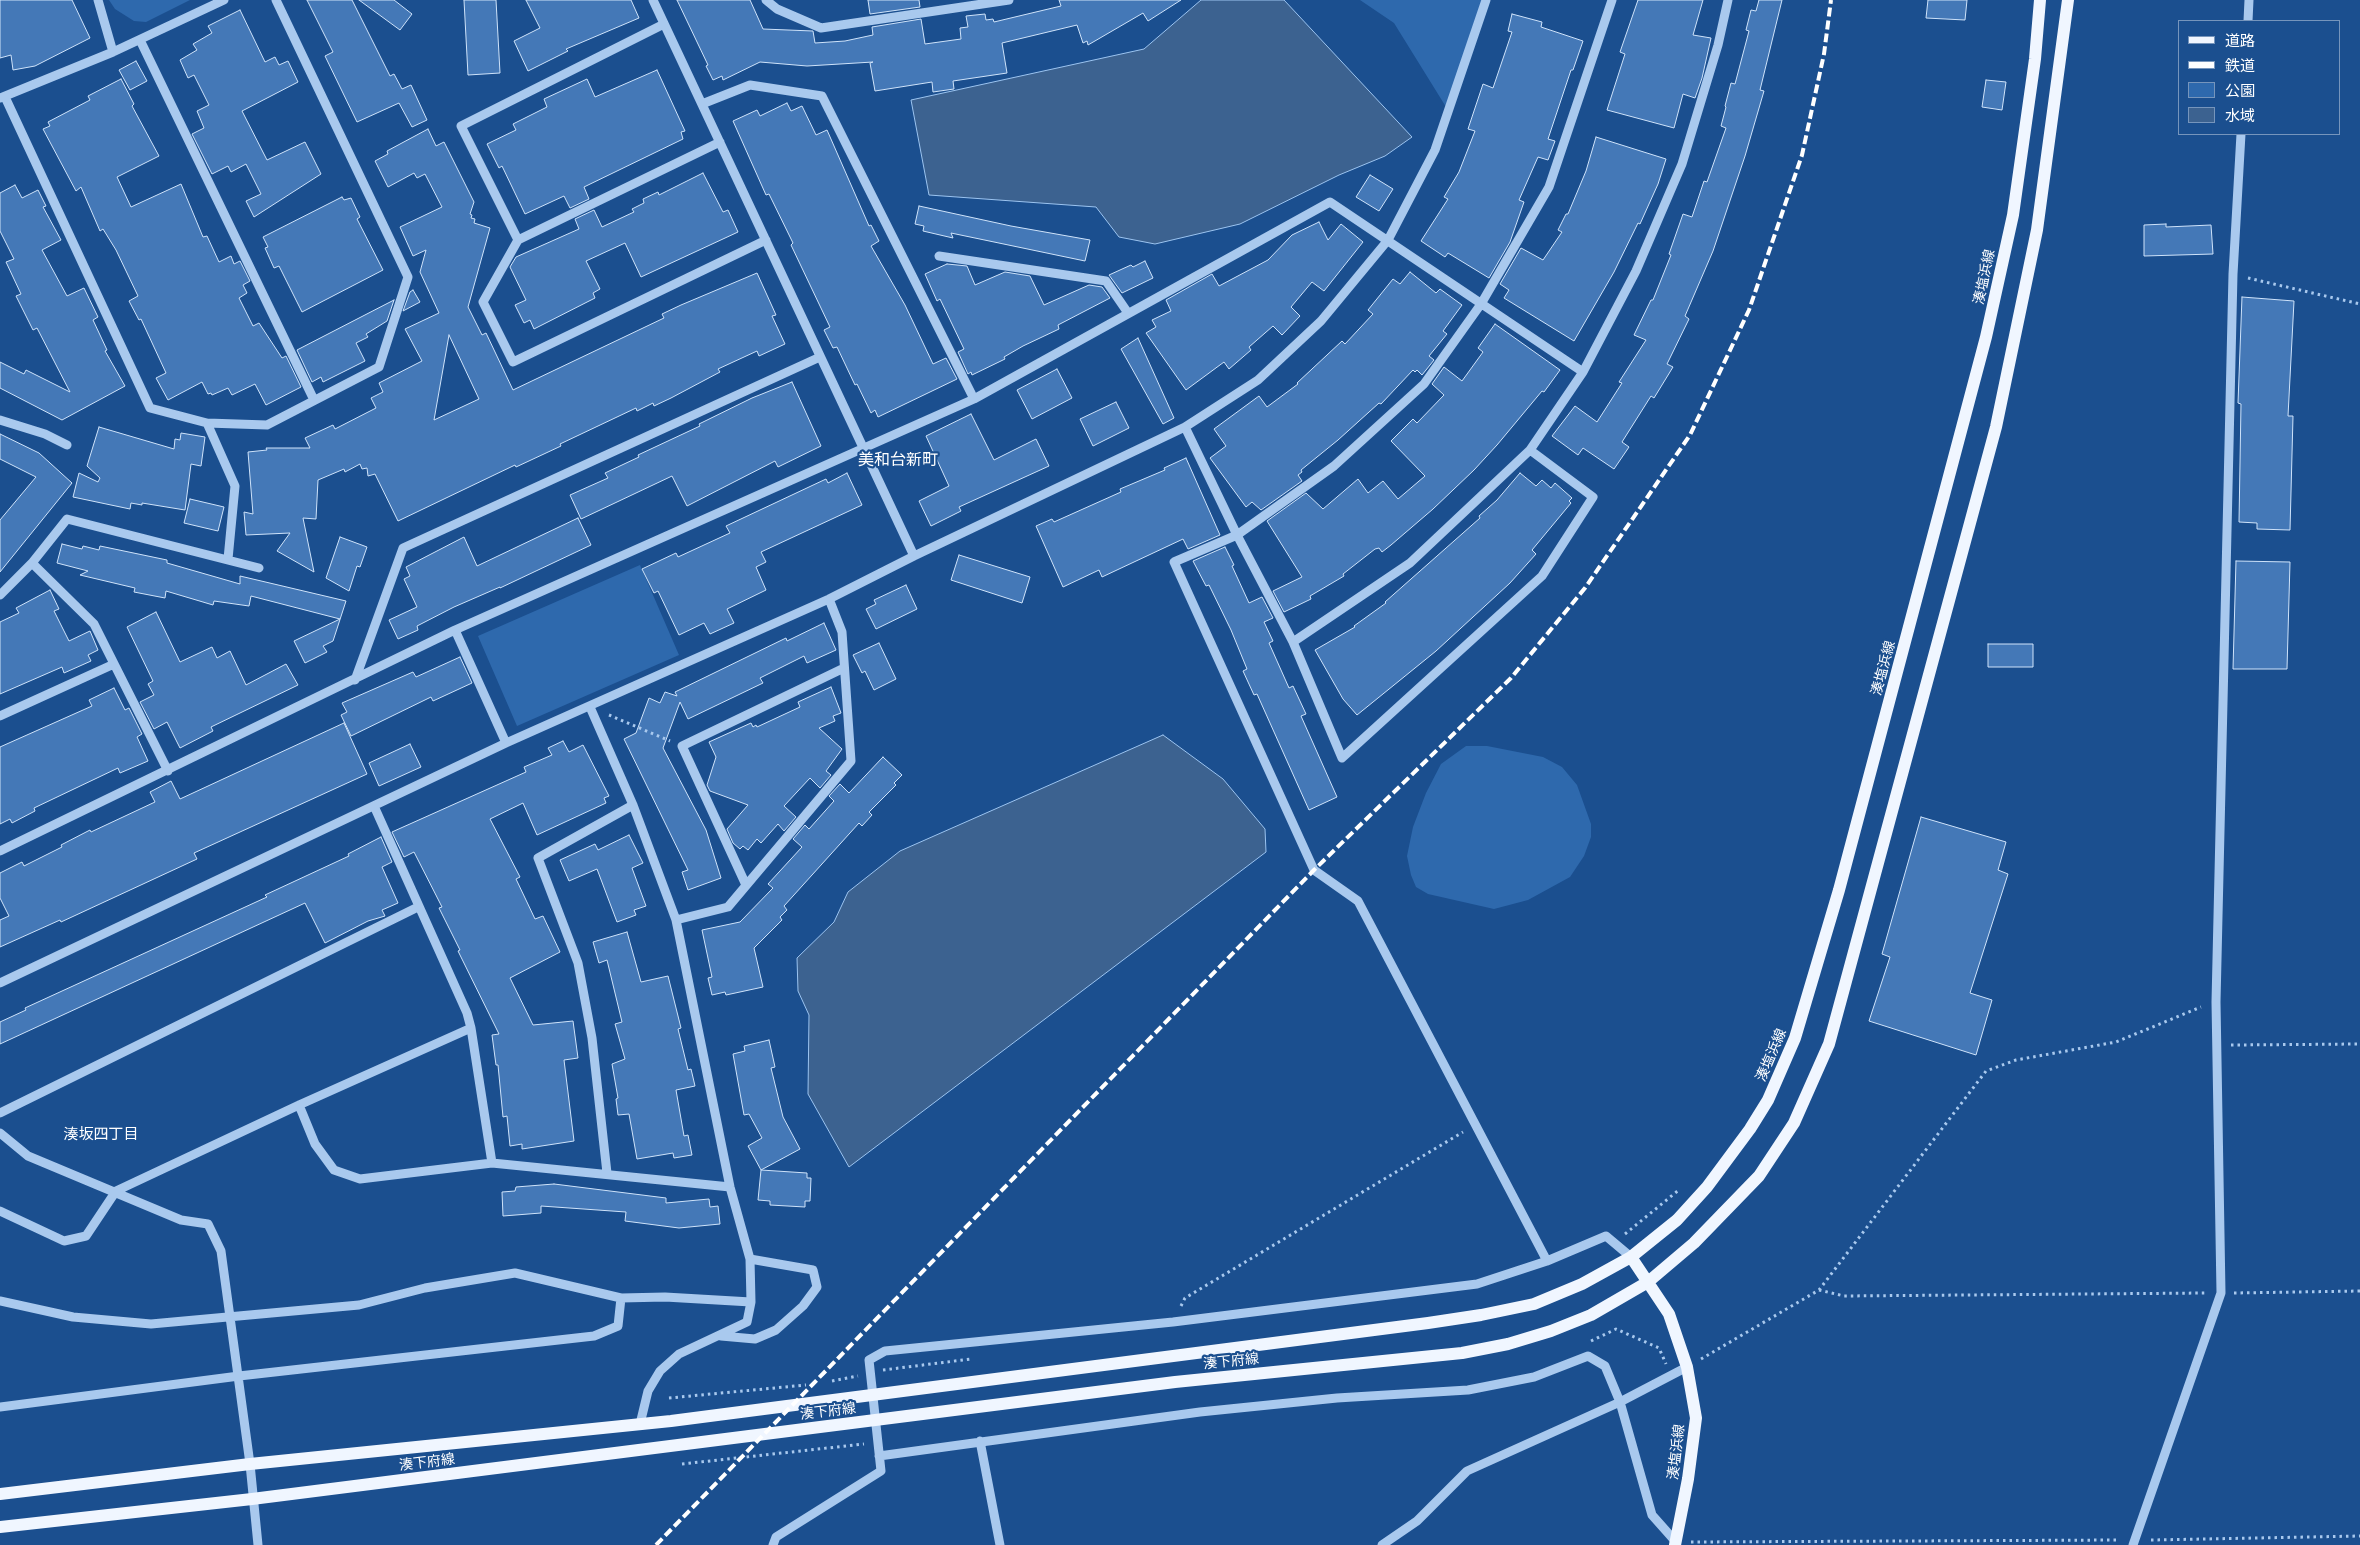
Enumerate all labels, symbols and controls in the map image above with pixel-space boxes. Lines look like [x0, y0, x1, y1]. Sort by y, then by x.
legend [2178, 20, 2340, 135]
text: 道路 [2225, 31, 2255, 49]
text: 鉄道 [2225, 56, 2255, 74]
text: 公園 [2225, 81, 2255, 99]
text: 水域 [2225, 106, 2255, 124]
street label: 湊塩浜線 [1970, 248, 1998, 306]
district label: 美和台新町 [858, 450, 938, 470]
street label: 湊塩浜線 [1868, 639, 1898, 697]
street label: 湊塩浜線 [1752, 1026, 1790, 1084]
district label: 湊坂四丁目 [64, 1125, 138, 1143]
street label: 湊下府線 [1202, 1350, 1260, 1372]
street label: 湊下府線 [799, 1399, 857, 1423]
street label: 湊塩浜線 [1664, 1423, 1688, 1481]
street label: 湊下府線 [398, 1450, 456, 1474]

